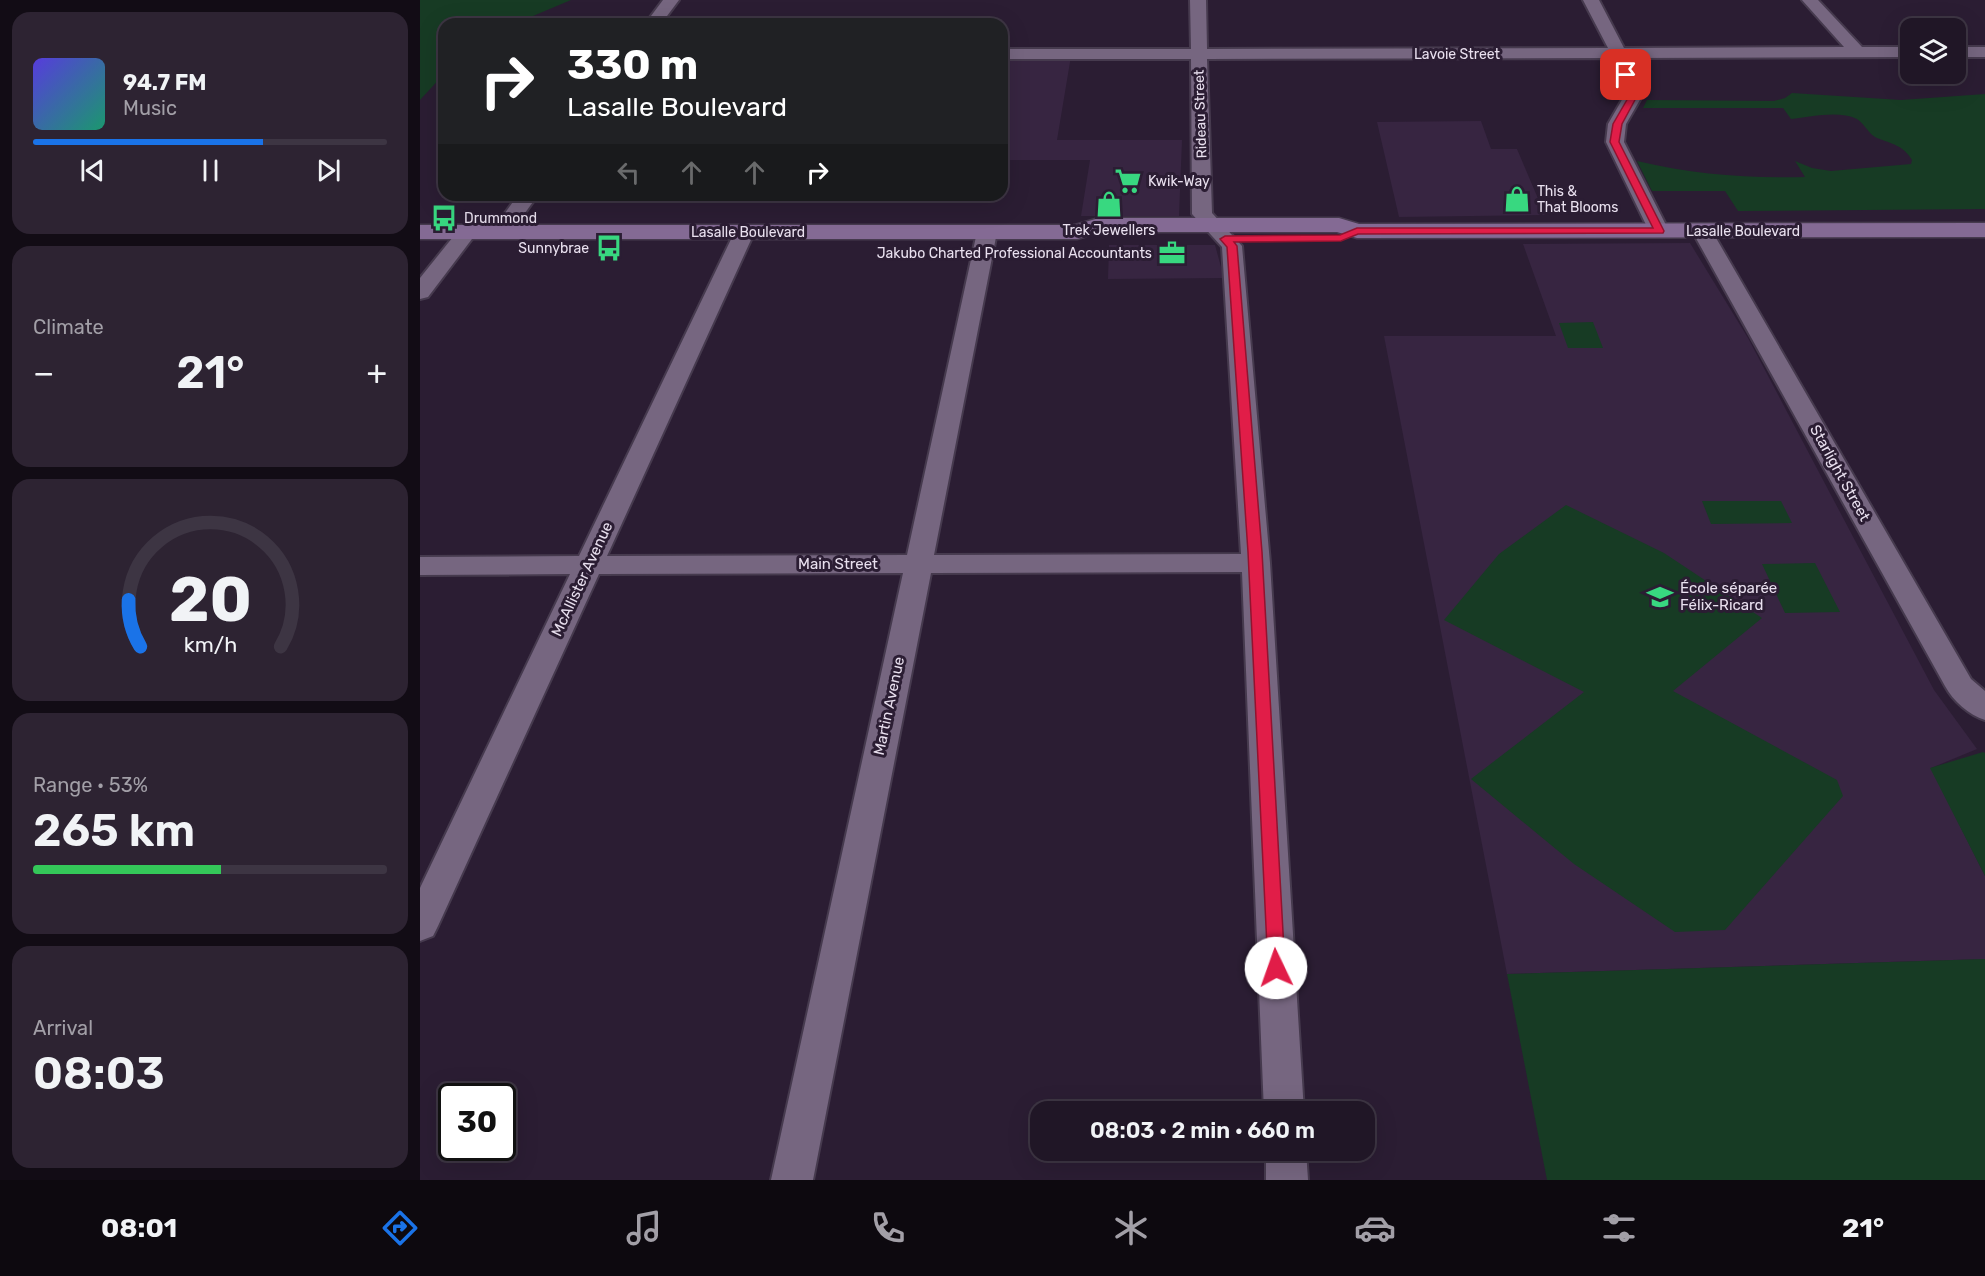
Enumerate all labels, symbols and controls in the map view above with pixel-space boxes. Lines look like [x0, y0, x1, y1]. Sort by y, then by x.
map controls [1900, 18, 1966, 84]
button: layers [1900, 18, 1966, 84]
text: 330 m [567, 40, 698, 90]
icon: right [468, 42, 546, 120]
street label: Lavoie Street [1414, 46, 1501, 63]
pin [1600, 49, 1651, 100]
icon: arrive [1609, 58, 1642, 91]
text: 94.7 FM [123, 69, 207, 96]
street label: Rideau Street [1190, 69, 1211, 159]
text: Lasalle Boulevard [567, 91, 787, 123]
text: Music [123, 96, 177, 120]
icon: previous [76, 154, 109, 187]
icon: pause [194, 154, 227, 187]
icon: next [312, 154, 345, 187]
icon: left [612, 156, 645, 189]
icon: ahead [675, 156, 708, 189]
icon: ahead [738, 156, 771, 189]
icon: right [801, 156, 834, 189]
supermarket icon: Kwik-Way [1113, 166, 1143, 196]
place label: Kwik-Way [1148, 173, 1210, 190]
place label: This & That Blooms [1537, 183, 1618, 216]
shop icon: This & That Blooms [1502, 184, 1532, 214]
shop icon: Trek Jewellers [1094, 189, 1124, 219]
bus stop icon: Drummond [429, 203, 459, 233]
place label: Drummond [464, 210, 537, 227]
place label: Trek Jewellers [1062, 222, 1156, 239]
street label: Lasalle Boulevard [1686, 223, 1800, 240]
street label: Lasalle Boulevard [691, 224, 805, 241]
bus stop icon: Sunnybrae [594, 233, 624, 263]
office icon: Jakubo Charted Professional Accountants [1157, 238, 1187, 268]
place label: Sunnybrae [518, 240, 589, 257]
place label: Jakubo Charted Professional Accountants [877, 245, 1152, 262]
text: Climate [33, 315, 104, 339]
text: 21° [176, 346, 245, 399]
text: − [33, 353, 54, 392]
text: + [366, 353, 387, 392]
street label: Starlight Street [1806, 422, 1874, 524]
street label: McAllister Avenue [548, 519, 616, 639]
street label: Main Street [798, 555, 878, 573]
text: 20 [169, 563, 251, 637]
place label: École séparée Félix-Ricard [1680, 579, 1777, 614]
school or university icon: École séparée Félix-Ricard [1645, 582, 1675, 612]
text: km/h [183, 632, 237, 657]
street label: Martin Avenue [870, 655, 908, 757]
text: Range · 53% [33, 773, 148, 797]
text: 265 km [33, 804, 195, 857]
position arrow [1244, 936, 1308, 1000]
text: Arrival [33, 1016, 93, 1040]
text: 08:03 [33, 1047, 165, 1100]
speed limit sign: 30 [438, 1083, 516, 1161]
text: 08:03 · 2 min · 660 m [1090, 1117, 1315, 1144]
icon: directions [379, 1207, 421, 1249]
icon: music [623, 1207, 665, 1249]
icon: phone [867, 1207, 909, 1249]
icon: climate [1110, 1207, 1152, 1249]
icon: car [1354, 1207, 1396, 1249]
icon: filters [1598, 1207, 1640, 1249]
text: 08:01 [101, 1212, 177, 1244]
text: 21° [1842, 1212, 1884, 1244]

